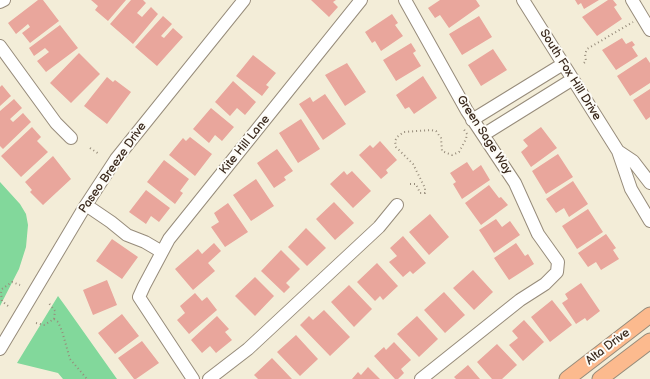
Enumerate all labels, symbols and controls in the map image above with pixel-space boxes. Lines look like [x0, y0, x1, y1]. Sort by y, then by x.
street label: South Fox Hill Drive [536, 27, 604, 123]
street label: Green Sage Way [453, 93, 515, 177]
street label: Kite Hill Lane [217, 113, 273, 177]
street label: Paseo Breeze Drive [76, 120, 150, 216]
street label: Alta Drive [583, 326, 633, 368]

